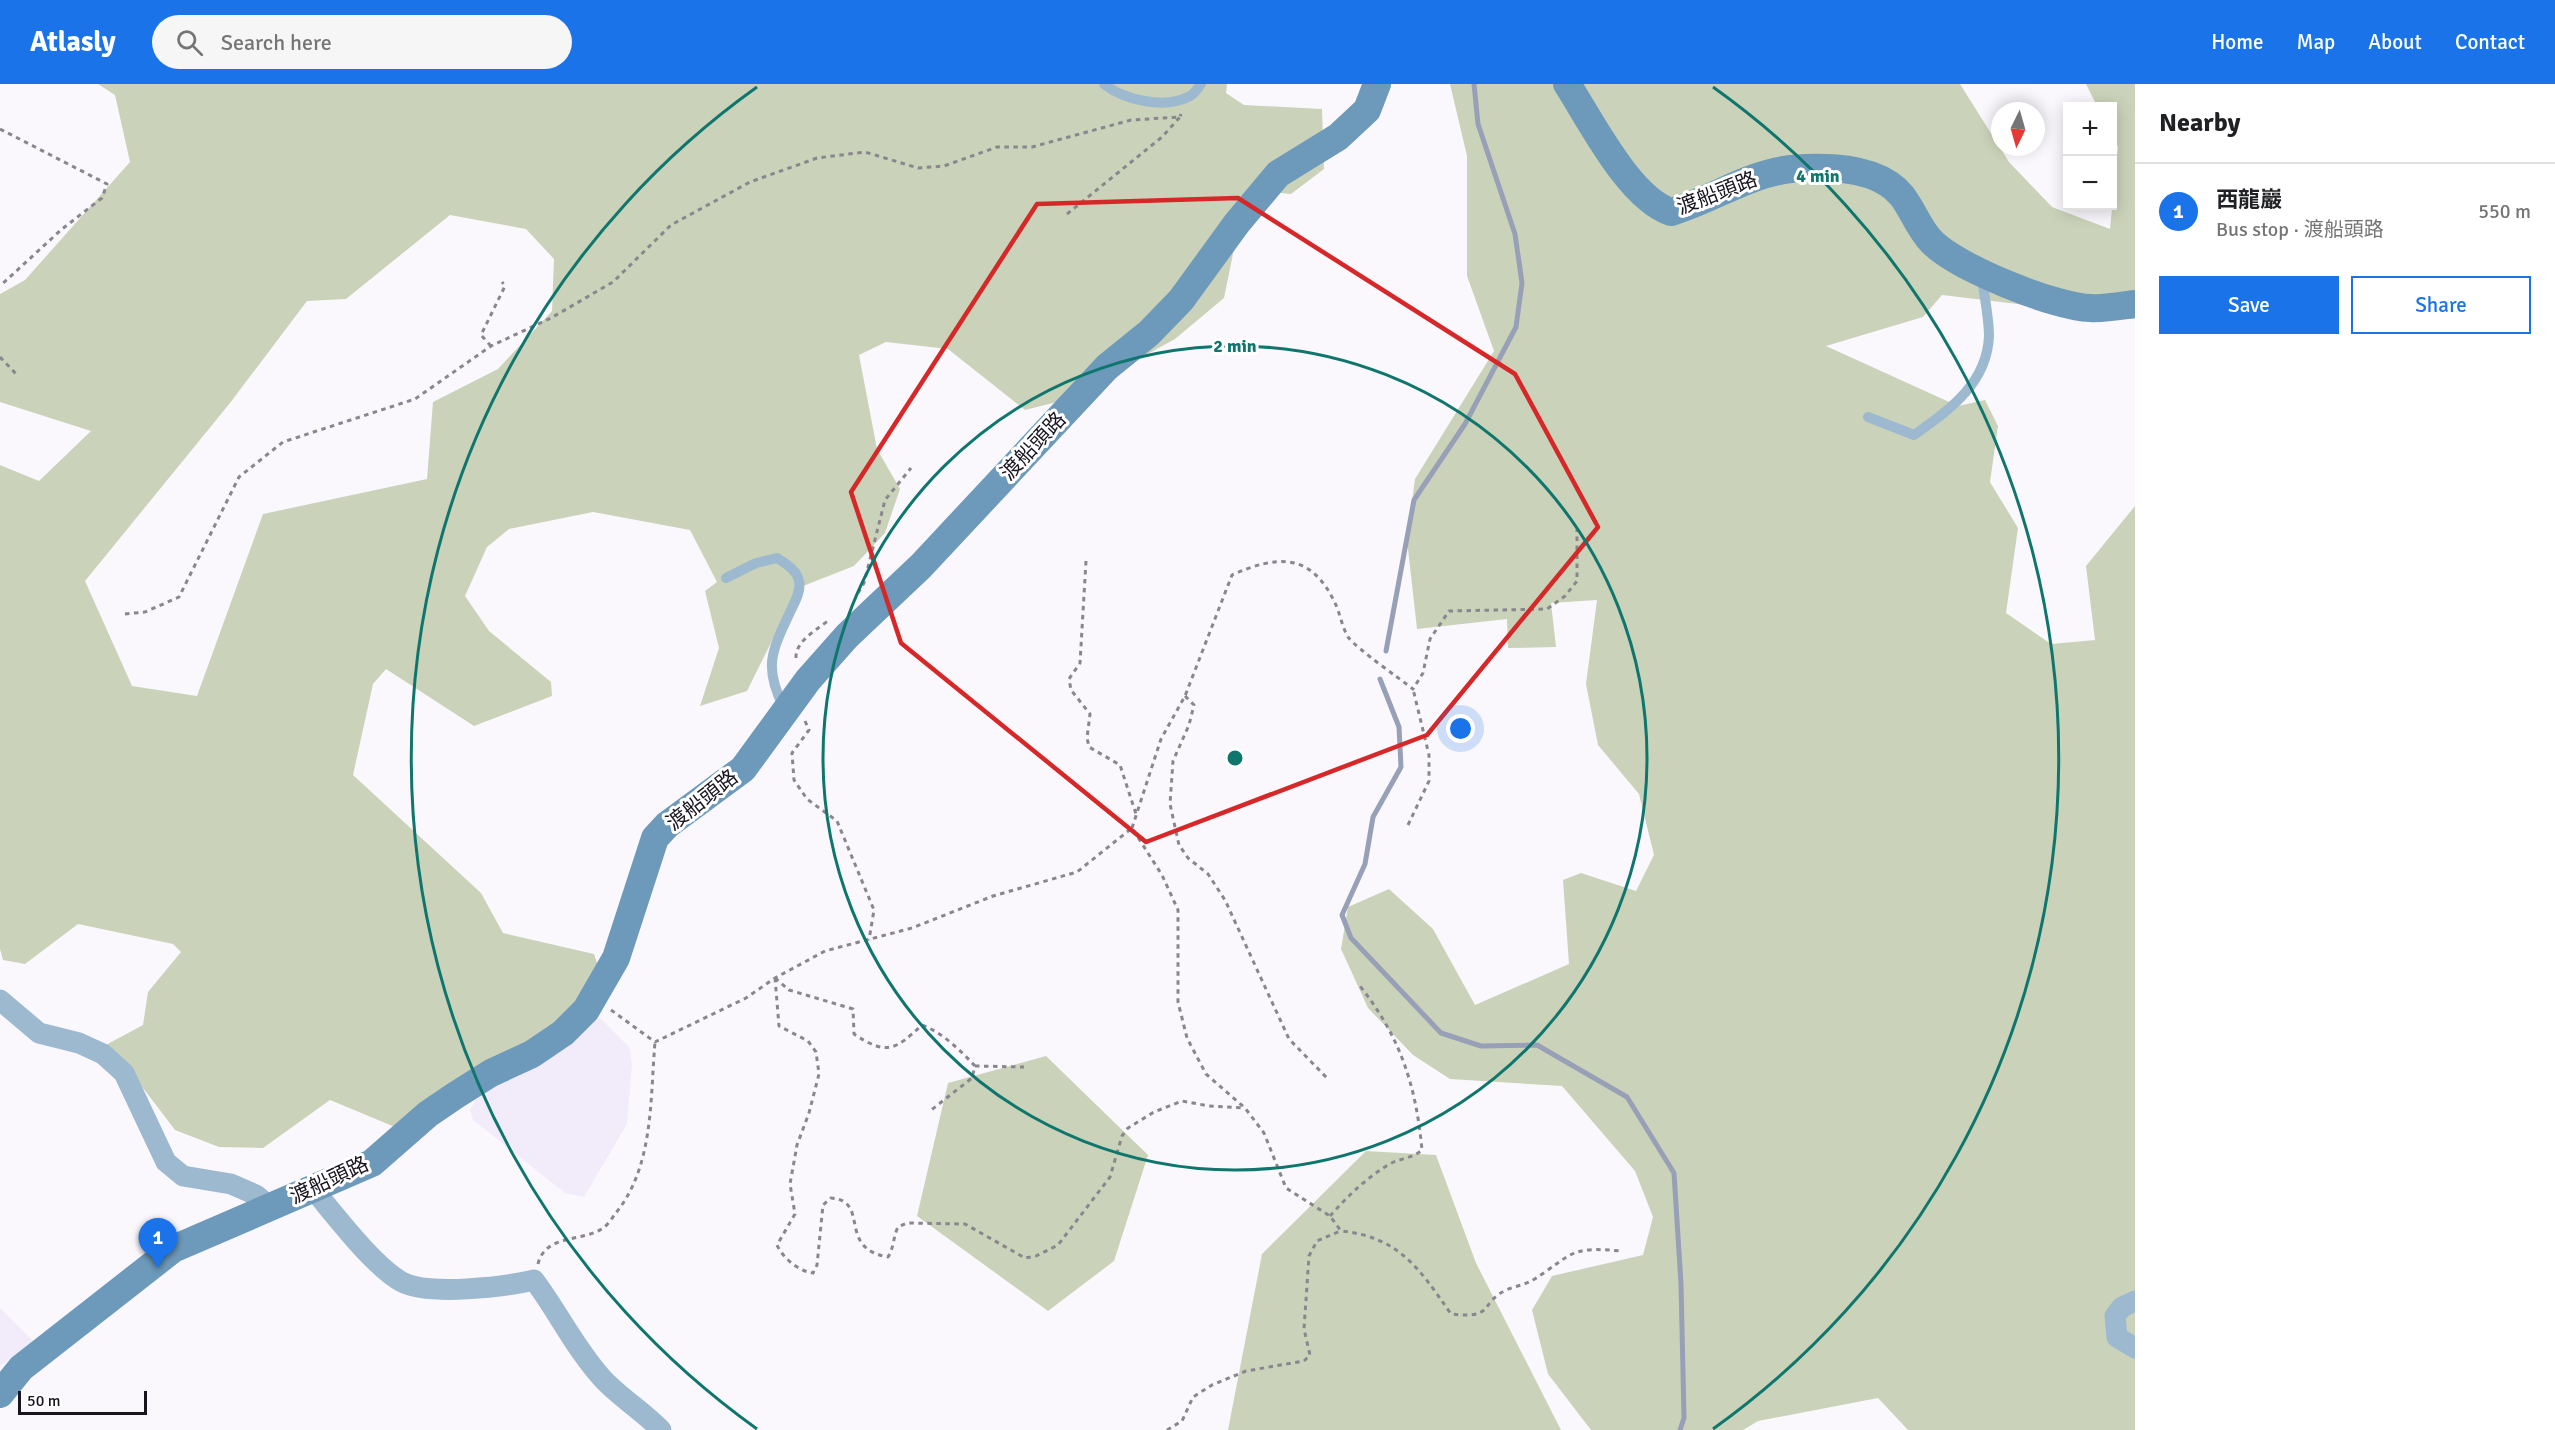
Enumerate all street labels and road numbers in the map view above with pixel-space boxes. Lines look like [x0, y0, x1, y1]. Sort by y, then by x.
street label: 渡船頭路 [1673, 166, 1761, 220]
street label: 渡船頭路 [995, 406, 1071, 486]
street label: 渡船頭路 [661, 764, 743, 836]
street label: 渡船頭路 [285, 1150, 373, 1210]

